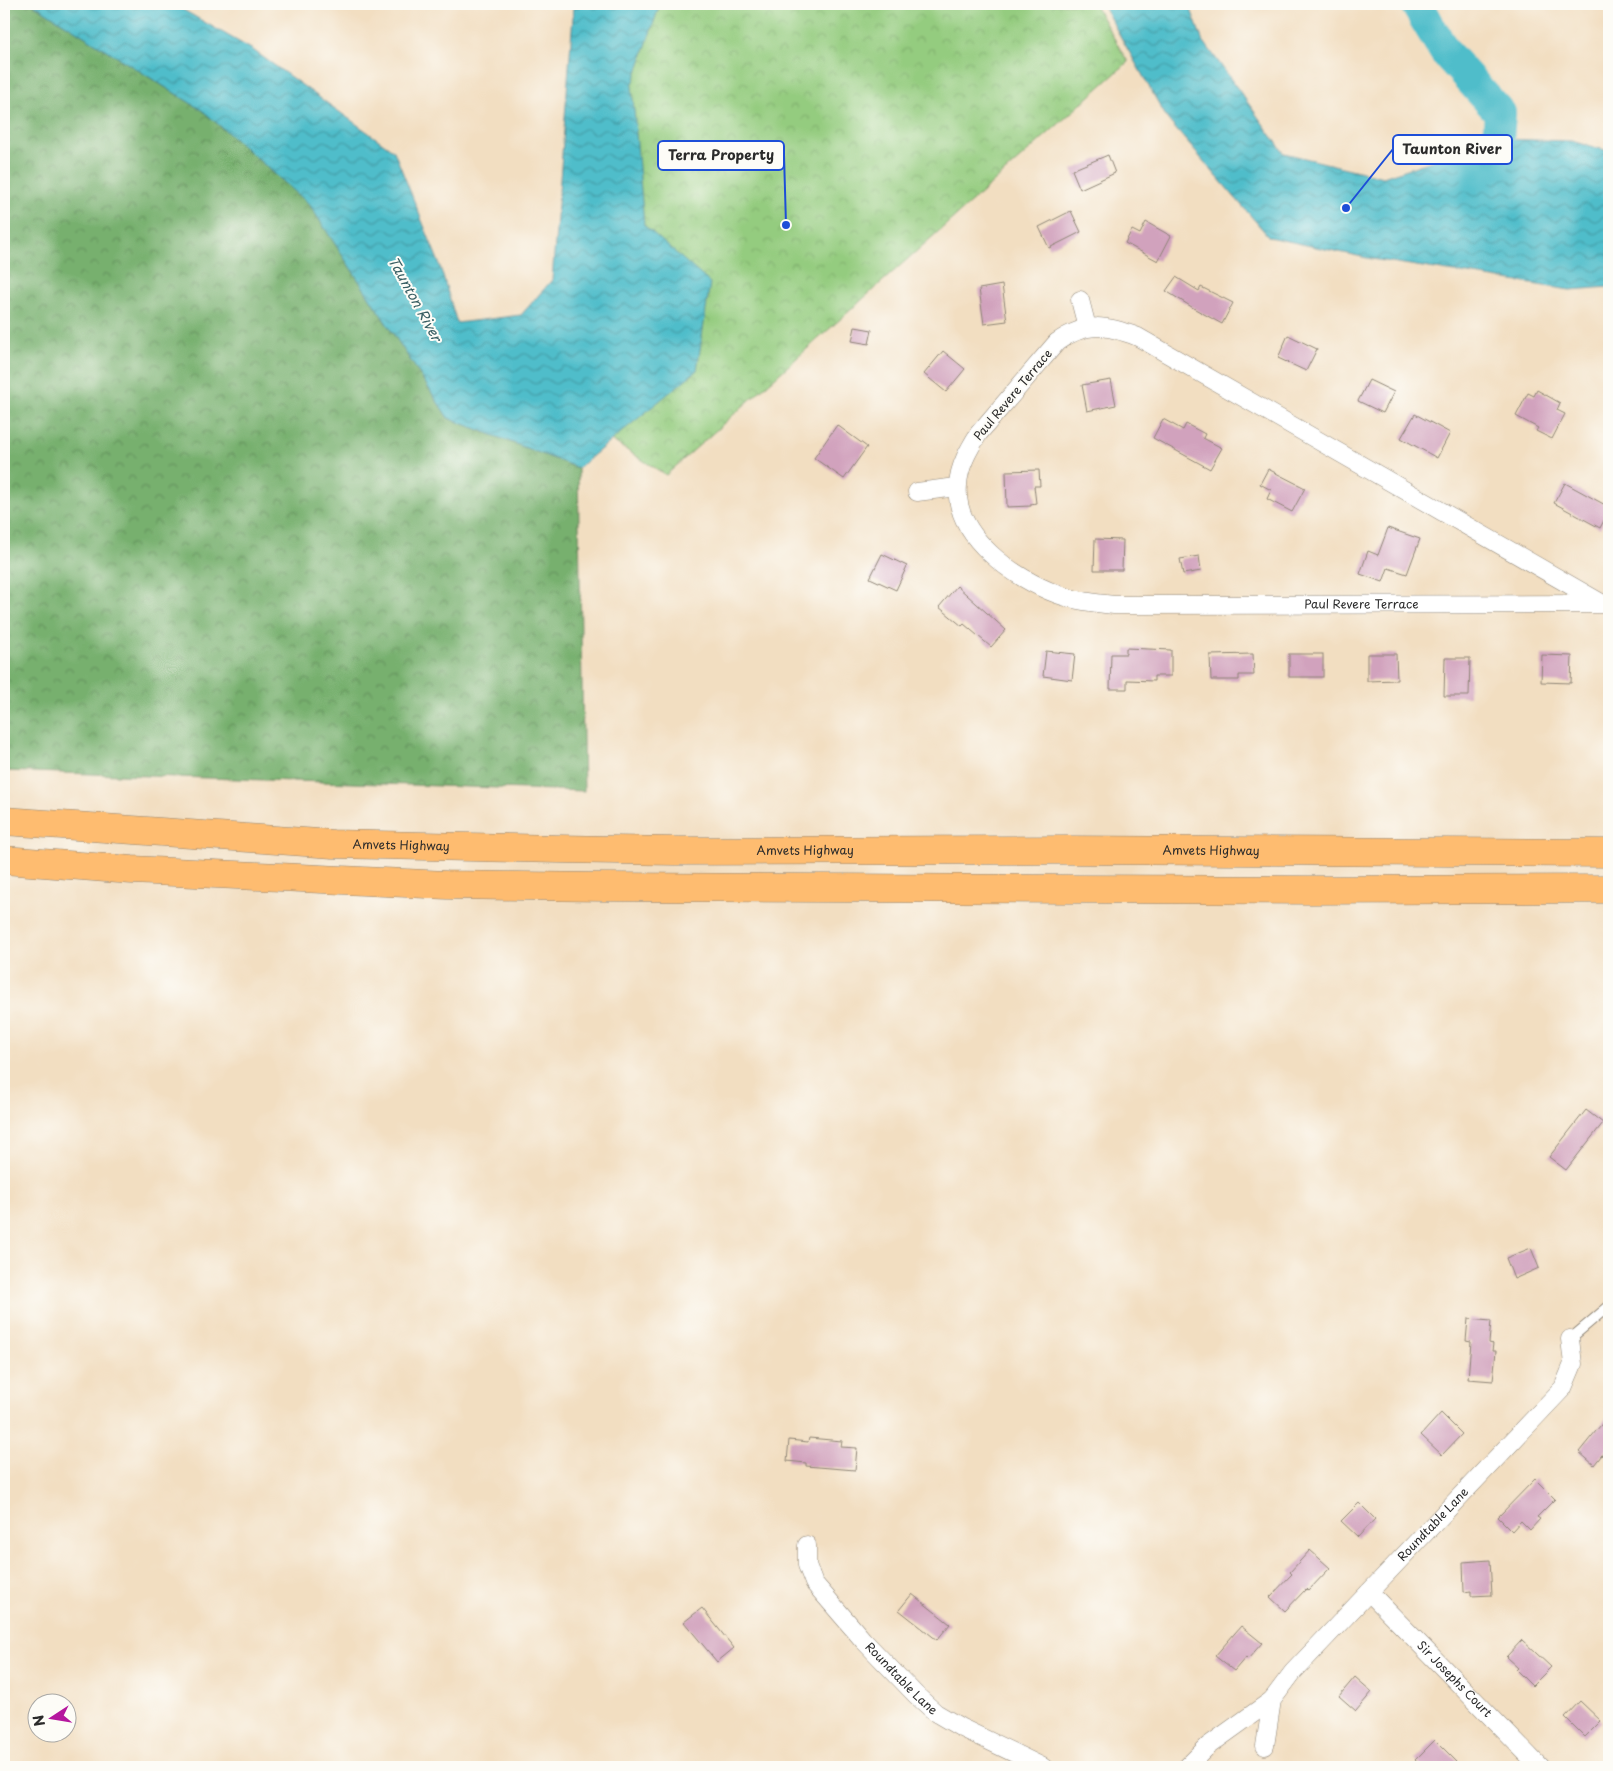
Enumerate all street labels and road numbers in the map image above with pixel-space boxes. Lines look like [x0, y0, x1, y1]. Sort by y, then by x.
street label: Paul Revere Terrace [969, 345, 1056, 444]
street label: Paul Revere Terrace [1304, 594, 1419, 613]
street label: Amvets Highway [352, 834, 450, 855]
street label: Amvets Highway [757, 841, 854, 859]
street label: Amvets Highway [1163, 841, 1260, 859]
street label: Roundtable Lane [1393, 1483, 1472, 1565]
street label: Sir Josephs Court [1413, 1636, 1497, 1721]
street label: Roundtable Lane [862, 1638, 942, 1719]

